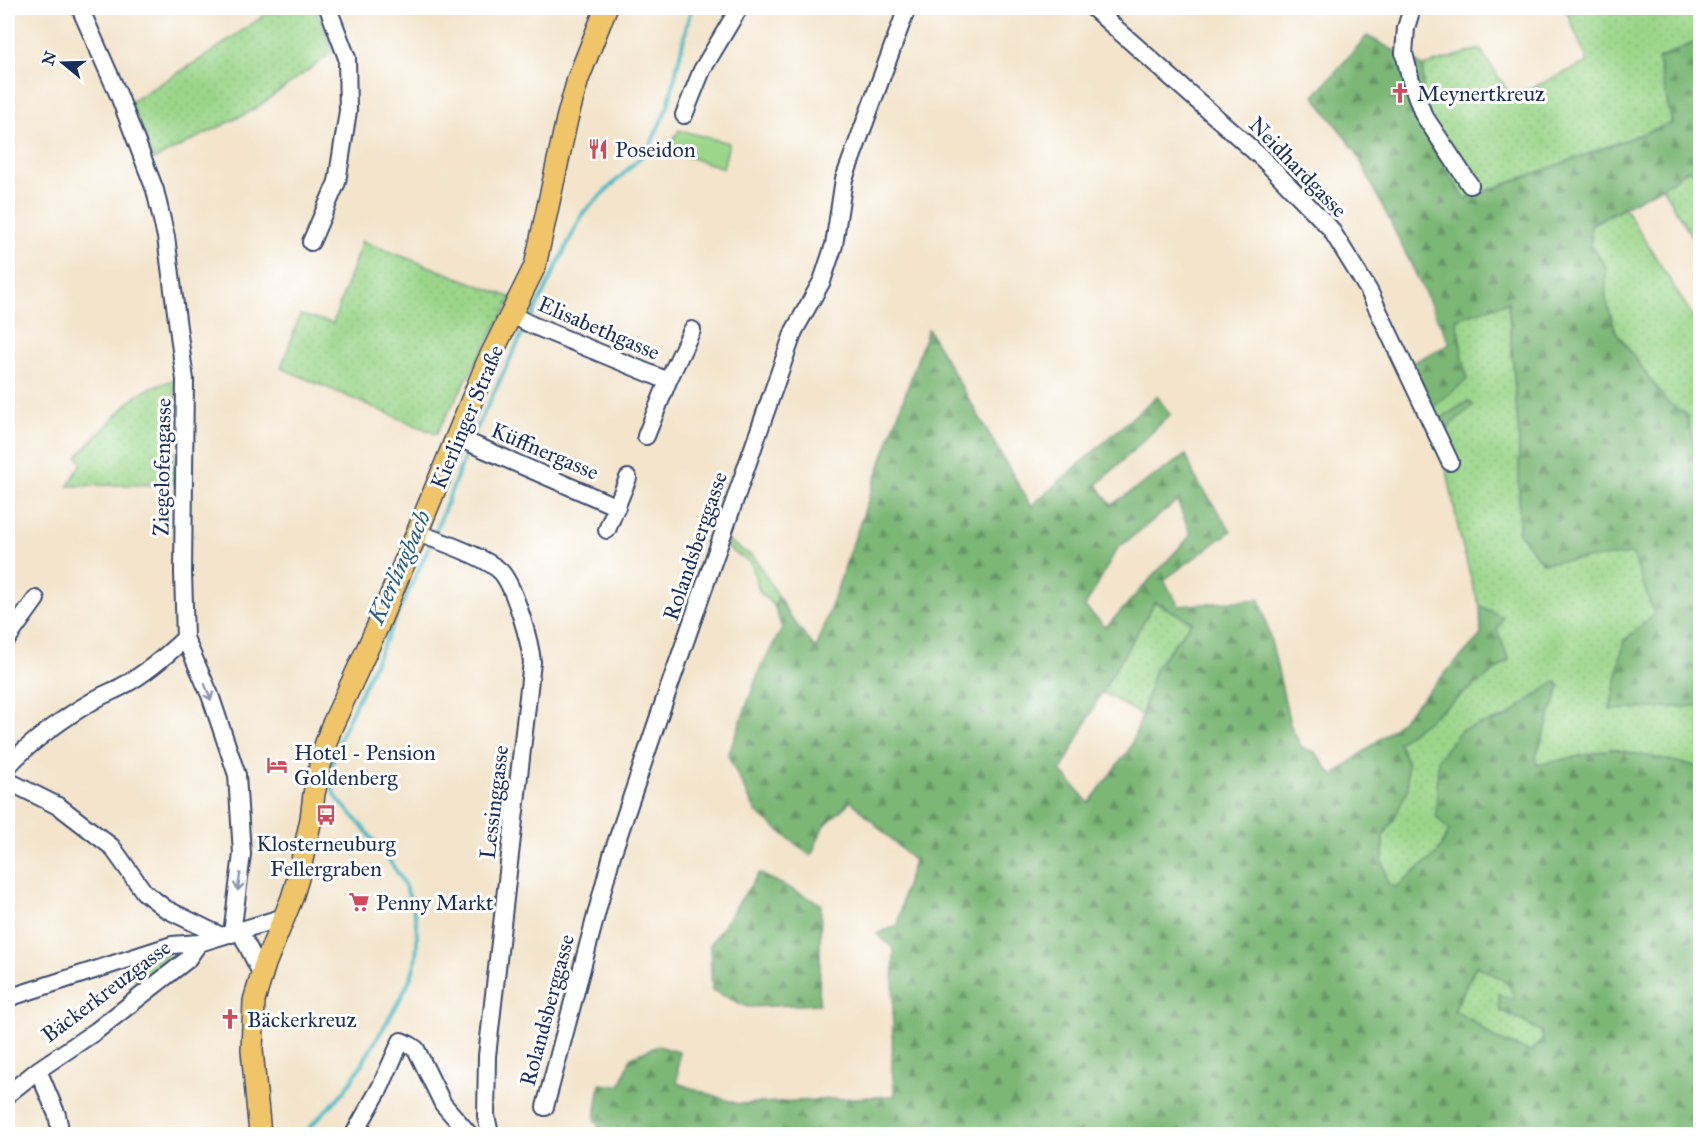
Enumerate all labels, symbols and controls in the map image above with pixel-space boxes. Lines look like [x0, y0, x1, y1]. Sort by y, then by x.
north arrow [33, 33, 93, 93]
text: N [38, 48, 61, 68]
place label: Meynertkreuz [1417, 80, 1545, 107]
church icon: Meynertkreuz [1388, 81, 1412, 105]
street label: Neidhardgasse [1243, 111, 1353, 223]
place label: Poseidon [615, 136, 696, 163]
restaurant icon: Poseidon [586, 137, 610, 161]
street label: Elisabethgasse [534, 290, 664, 366]
street label: Kierlinger Straße [425, 341, 509, 493]
street label: Ziegelofengasse [147, 398, 177, 536]
street label: Küffnergasse [487, 416, 603, 486]
street label: Rolandsberggasse [657, 468, 733, 624]
water label: Kierlingbach [360, 505, 437, 629]
one-way arrow [204, 682, 215, 701]
place label: Hotel - Pension Goldenberg [294, 739, 436, 791]
street label: Lessinggasse [474, 744, 514, 860]
hotel icon: Hotel - Pension Goldenberg [265, 753, 289, 777]
bus stop icon: Klosterneuburg Fellergraben [314, 803, 338, 827]
place label: Klosterneuburg Fellergraben [256, 830, 397, 882]
one-way arrow [233, 871, 244, 891]
place label: Penny Markt [376, 889, 494, 916]
supermarket icon: Penny Markt [347, 890, 371, 914]
street label: Rolandsberggasse [514, 931, 580, 1089]
street label: Bäckerkreuzgasse [36, 934, 176, 1048]
place label: Bäckerkreuz [247, 1006, 357, 1033]
church icon: Bäckerkreuz [218, 1007, 242, 1031]

